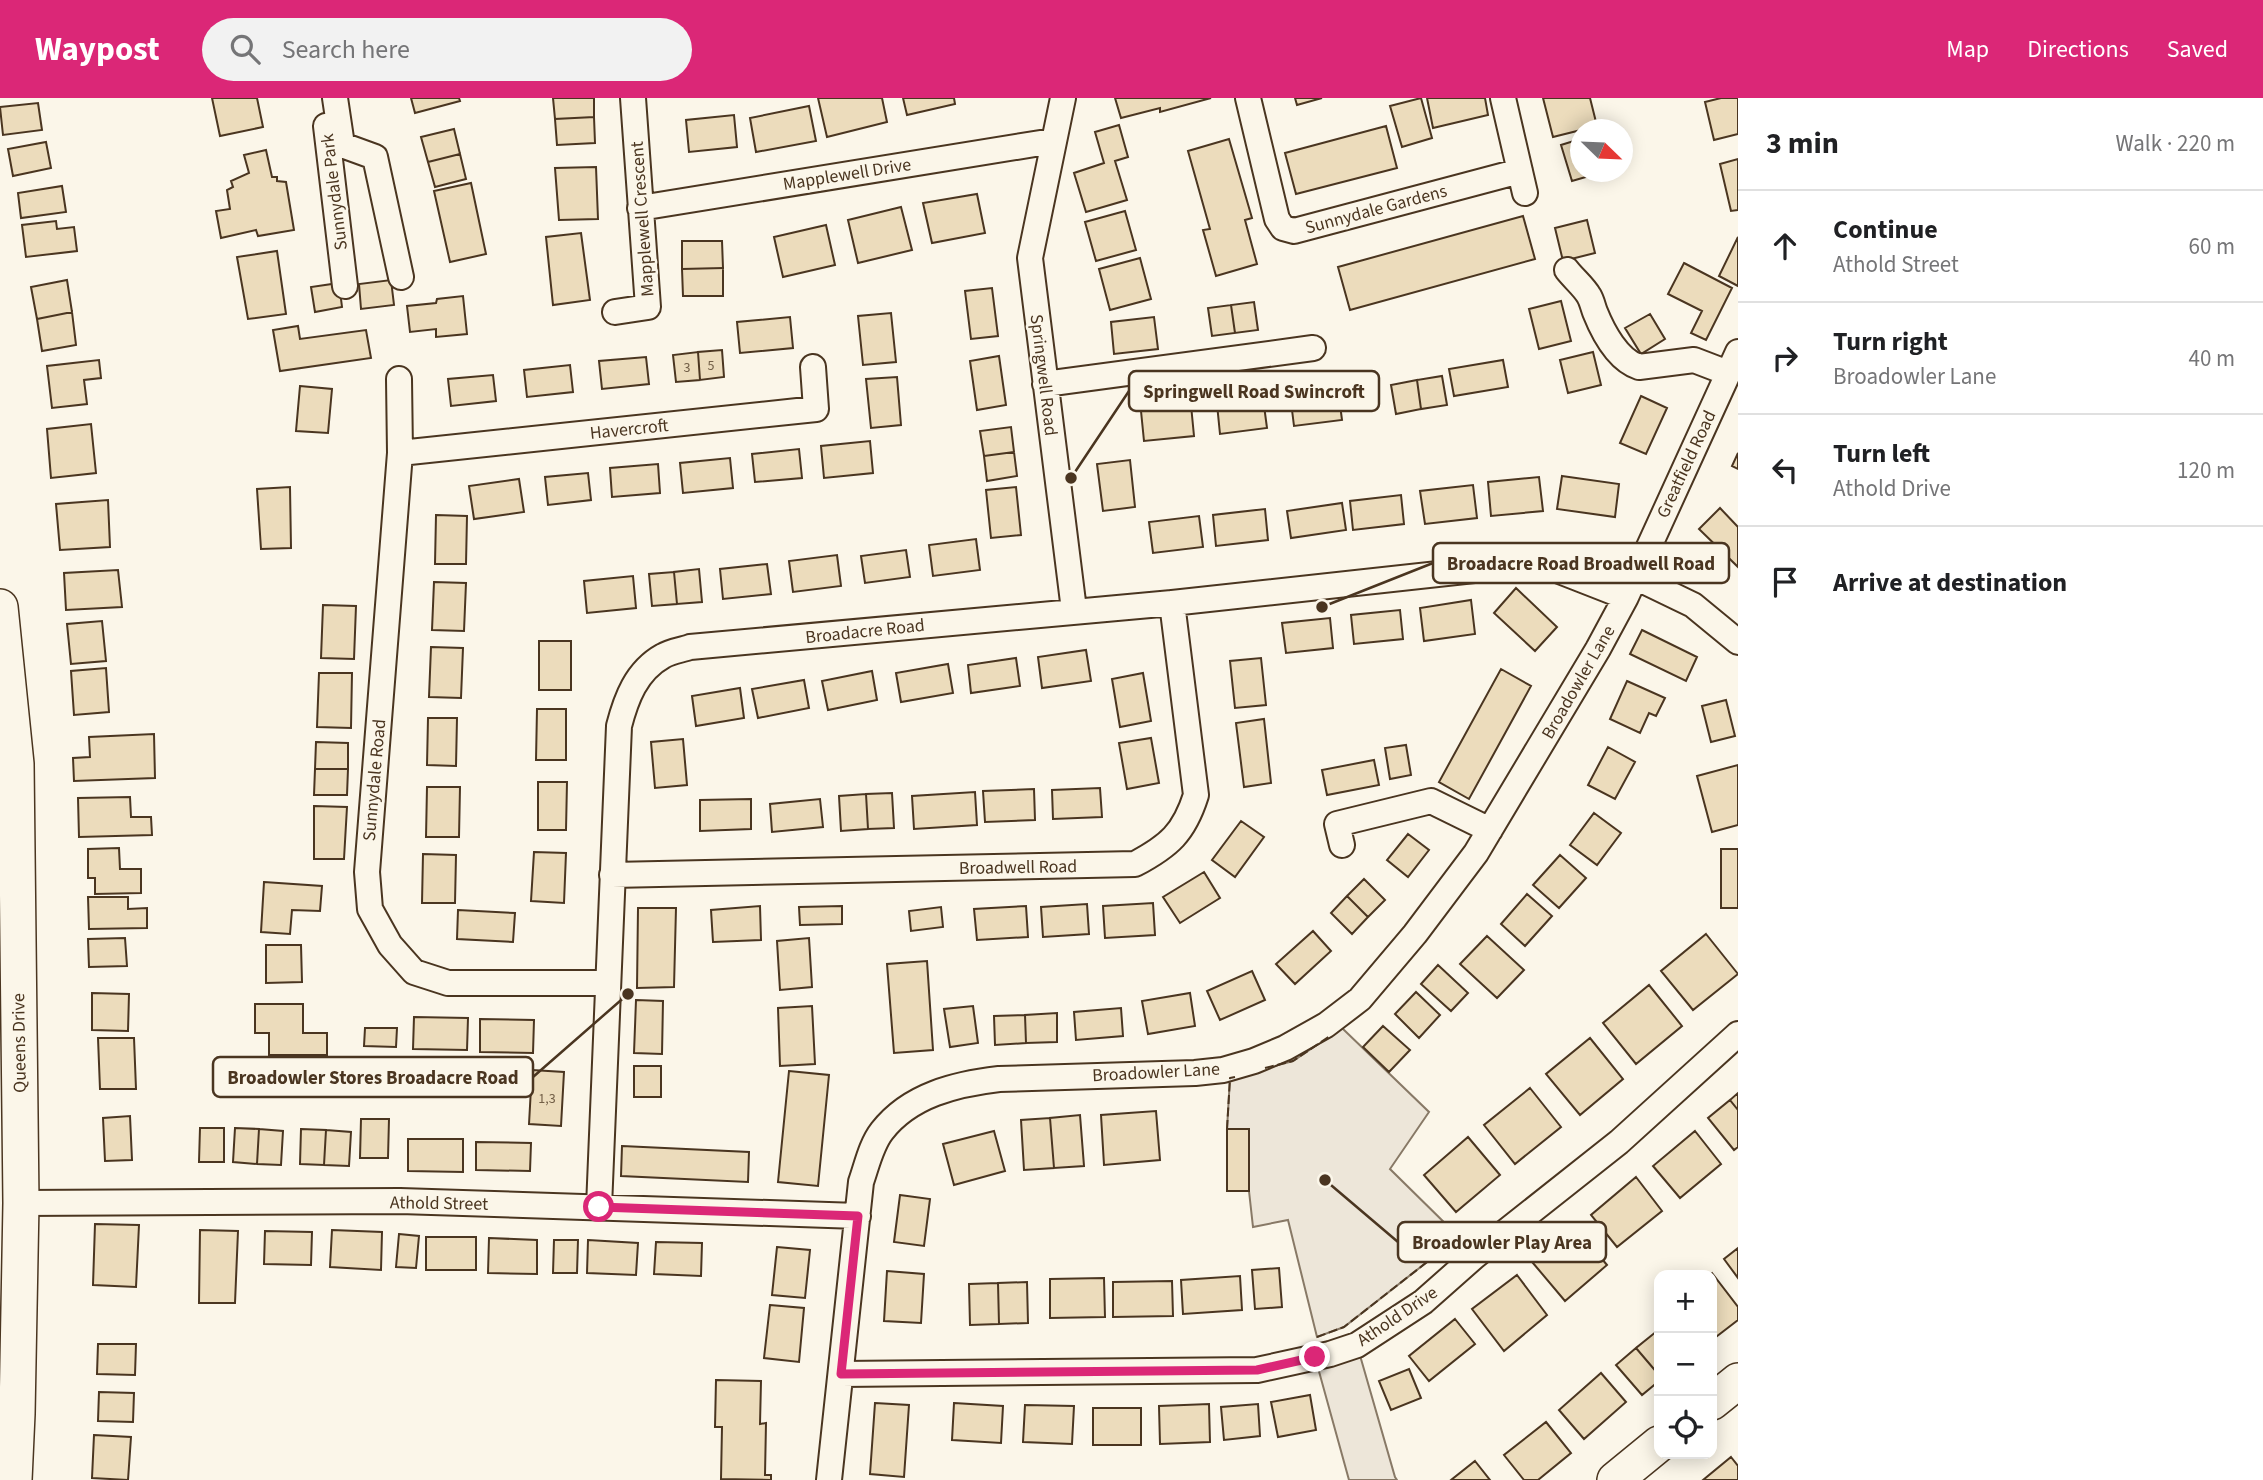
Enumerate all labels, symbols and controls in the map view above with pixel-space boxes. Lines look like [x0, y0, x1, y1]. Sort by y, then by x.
search box [202, 18, 692, 81]
text: Waypost [35, 26, 160, 73]
icon: search [226, 30, 264, 68]
text: Search here [282, 31, 410, 68]
text: Map [1946, 32, 1989, 67]
text: Directions [2027, 32, 2129, 67]
text: Saved [2167, 32, 2228, 67]
north arrow [1570, 119, 1633, 182]
text: 3 min [1766, 122, 1839, 165]
text: Walk · 220 m [2116, 127, 2235, 160]
street label: Sunnydale Park [315, 132, 354, 252]
street label: Mapplewell Crescent [625, 140, 660, 298]
street label: Mapplewell Drive [781, 152, 913, 197]
street label: Sunnydale Gardens [1302, 178, 1450, 240]
text: Continue [1833, 211, 1938, 248]
icon: ahead [1766, 227, 1804, 265]
text: 60 m [2188, 230, 2235, 263]
text: Athold Street [1833, 248, 1959, 281]
street label: Springwell Road [1024, 313, 1063, 437]
text: Turn right [1833, 323, 1948, 360]
icon: right [1766, 339, 1804, 377]
text: 40 m [2188, 342, 2235, 375]
house number: 5 [708, 356, 715, 376]
house number: 3 [684, 358, 691, 378]
text: Broadowler Lane [1833, 360, 1996, 393]
callout: Springwell Road Swincroft [1129, 371, 1379, 411]
text: Springwell Road Swincroft [1143, 379, 1365, 406]
street label: Greatfield Road [1651, 406, 1722, 522]
street label: Havercroft [589, 413, 670, 446]
text: Turn left [1833, 435, 1930, 472]
icon: left [1766, 451, 1804, 489]
text: 120 m [2177, 454, 2235, 487]
text: Athold Drive [1833, 472, 1951, 505]
callout: Broadacre Road Broadwell Road [1433, 543, 1729, 583]
text: Broadacre Road Broadwell Road [1447, 551, 1715, 578]
icon: arrive [1766, 563, 1804, 601]
text: Arrive at destination [1833, 564, 2067, 601]
street label: Broadacre Road [804, 613, 926, 650]
street label: Broadowler Lane [1536, 621, 1621, 744]
street label: Sunnydale Road [357, 718, 392, 842]
street label: Broadwell Road [959, 854, 1077, 881]
street label: Queens Drive [6, 993, 33, 1093]
callout: Broadowler Stores Broadacre Road [213, 1057, 533, 1097]
street label: Broadowler Lane [1092, 1057, 1221, 1088]
text: Broadowler Stores Broadacre Road [227, 1065, 519, 1092]
house number: 1,3 [538, 1089, 556, 1109]
street label: Athold Street [390, 1190, 488, 1217]
route start [583, 1191, 614, 1222]
callout: Broadowler Play Area [1398, 1222, 1606, 1262]
text: Broadowler Play Area [1412, 1230, 1592, 1257]
map controls [1654, 1270, 1717, 1459]
button: + [1654, 1270, 1717, 1333]
street label: Athold Drive [1352, 1280, 1443, 1353]
button: − [1654, 1333, 1717, 1396]
route end [1299, 1341, 1330, 1372]
button: locate [1654, 1396, 1717, 1459]

